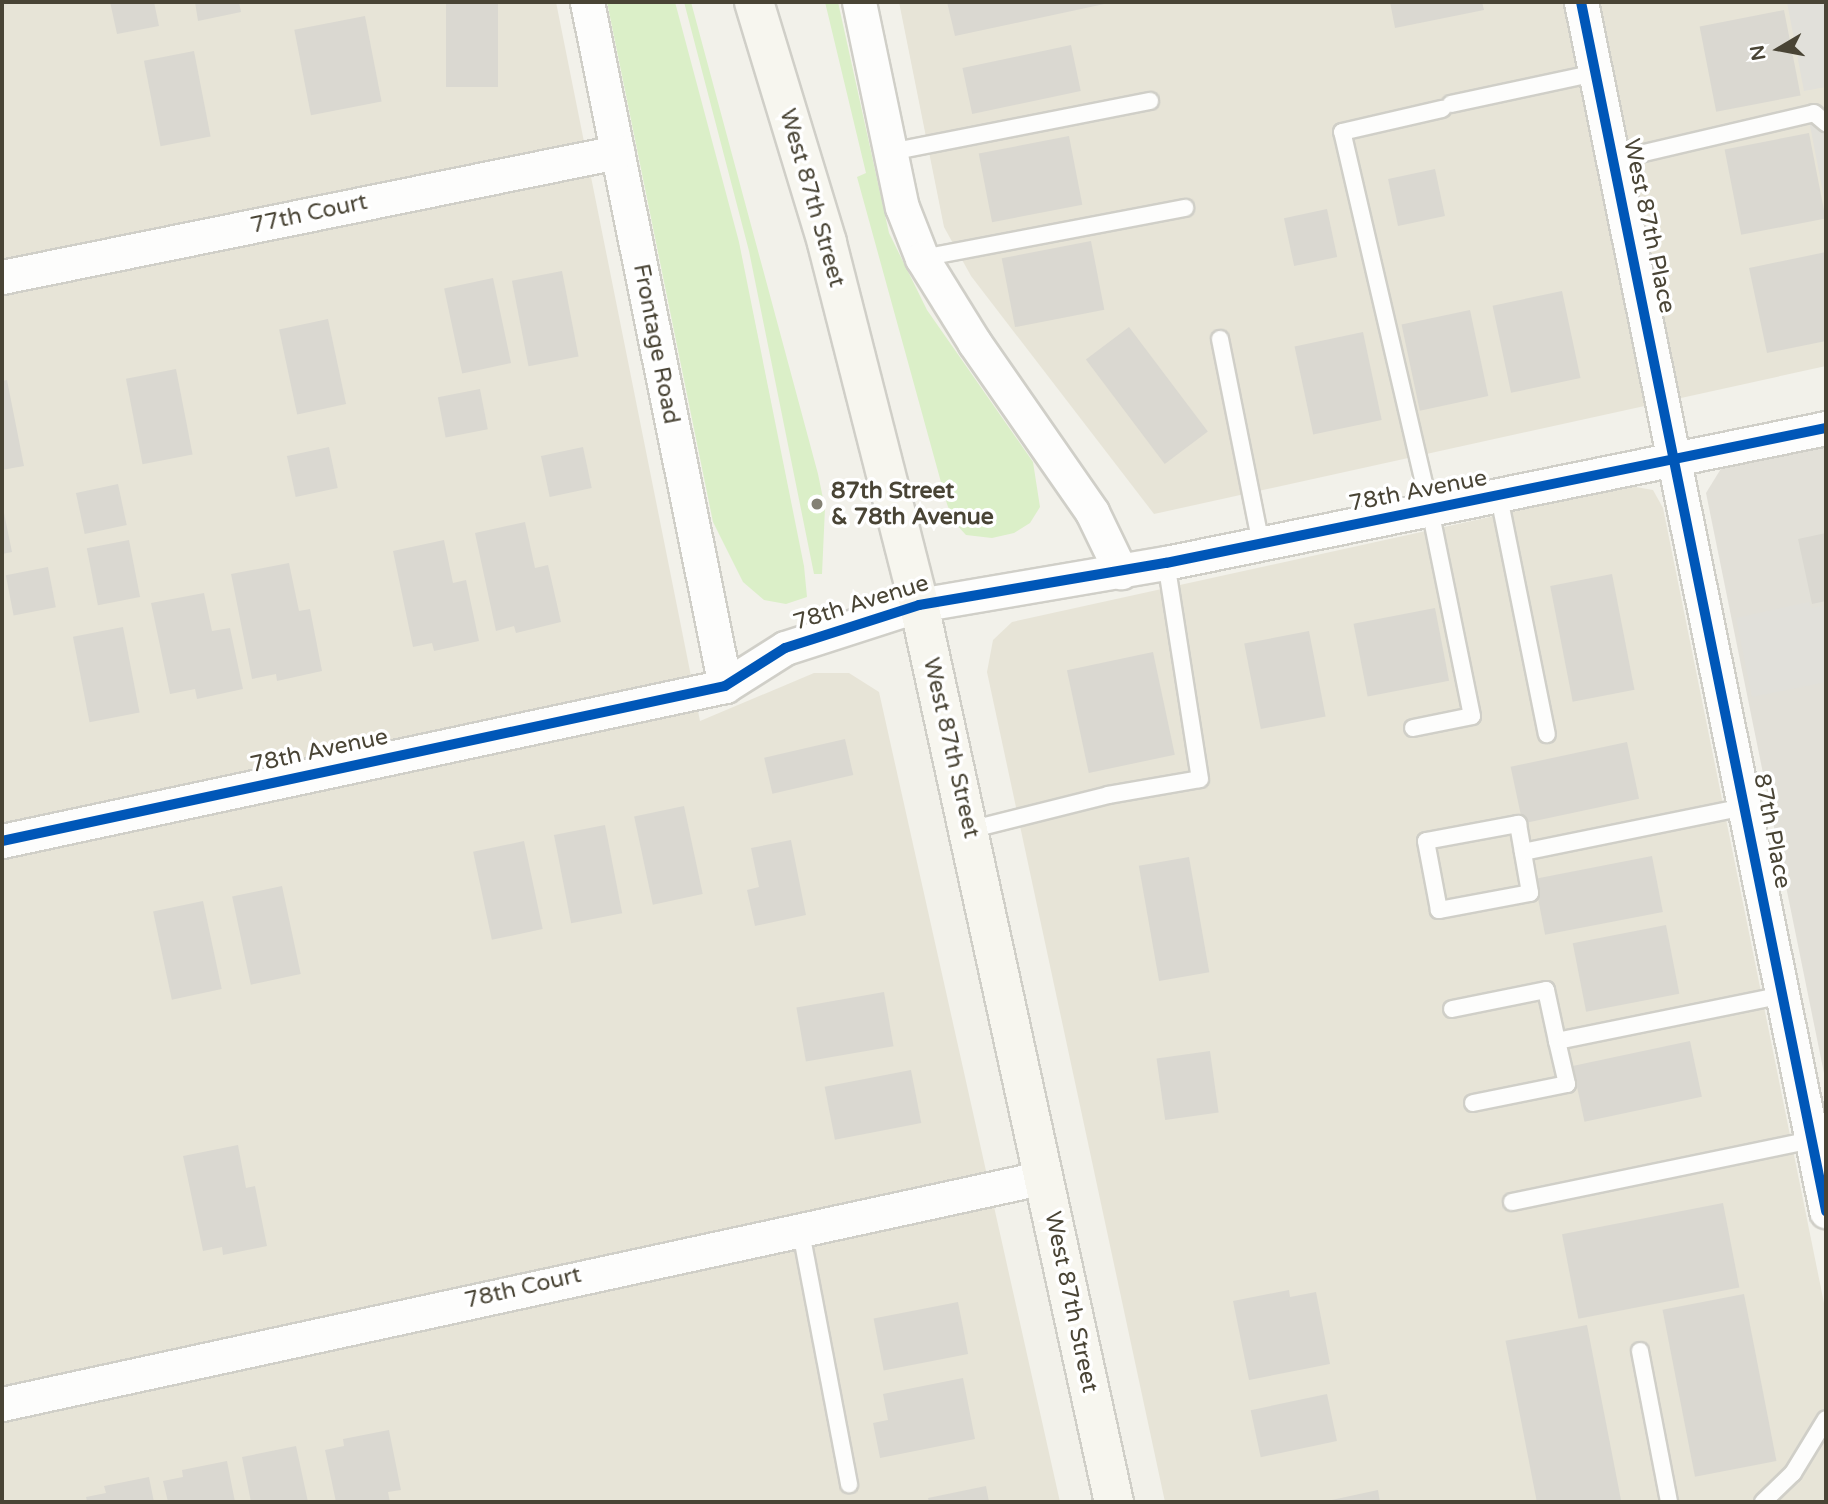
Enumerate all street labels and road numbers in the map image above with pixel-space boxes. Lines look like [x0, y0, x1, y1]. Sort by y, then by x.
street label: West 87th Street [773, 106, 851, 290]
street label: West 87th Place [1617, 136, 1681, 316]
street label: 77th Court [248, 188, 370, 240]
street label: Frontage Road [627, 262, 685, 426]
street label: 78th Avenue [1347, 464, 1489, 518]
street label: 78th Avenue [790, 569, 932, 637]
street label: West 87th Street [917, 655, 985, 841]
street label: 78th Avenue [248, 723, 390, 779]
street label: 87th Place [1747, 771, 1797, 891]
street label: West 87th Street [1038, 1209, 1104, 1395]
street label: 78th Court [462, 1261, 584, 1315]

